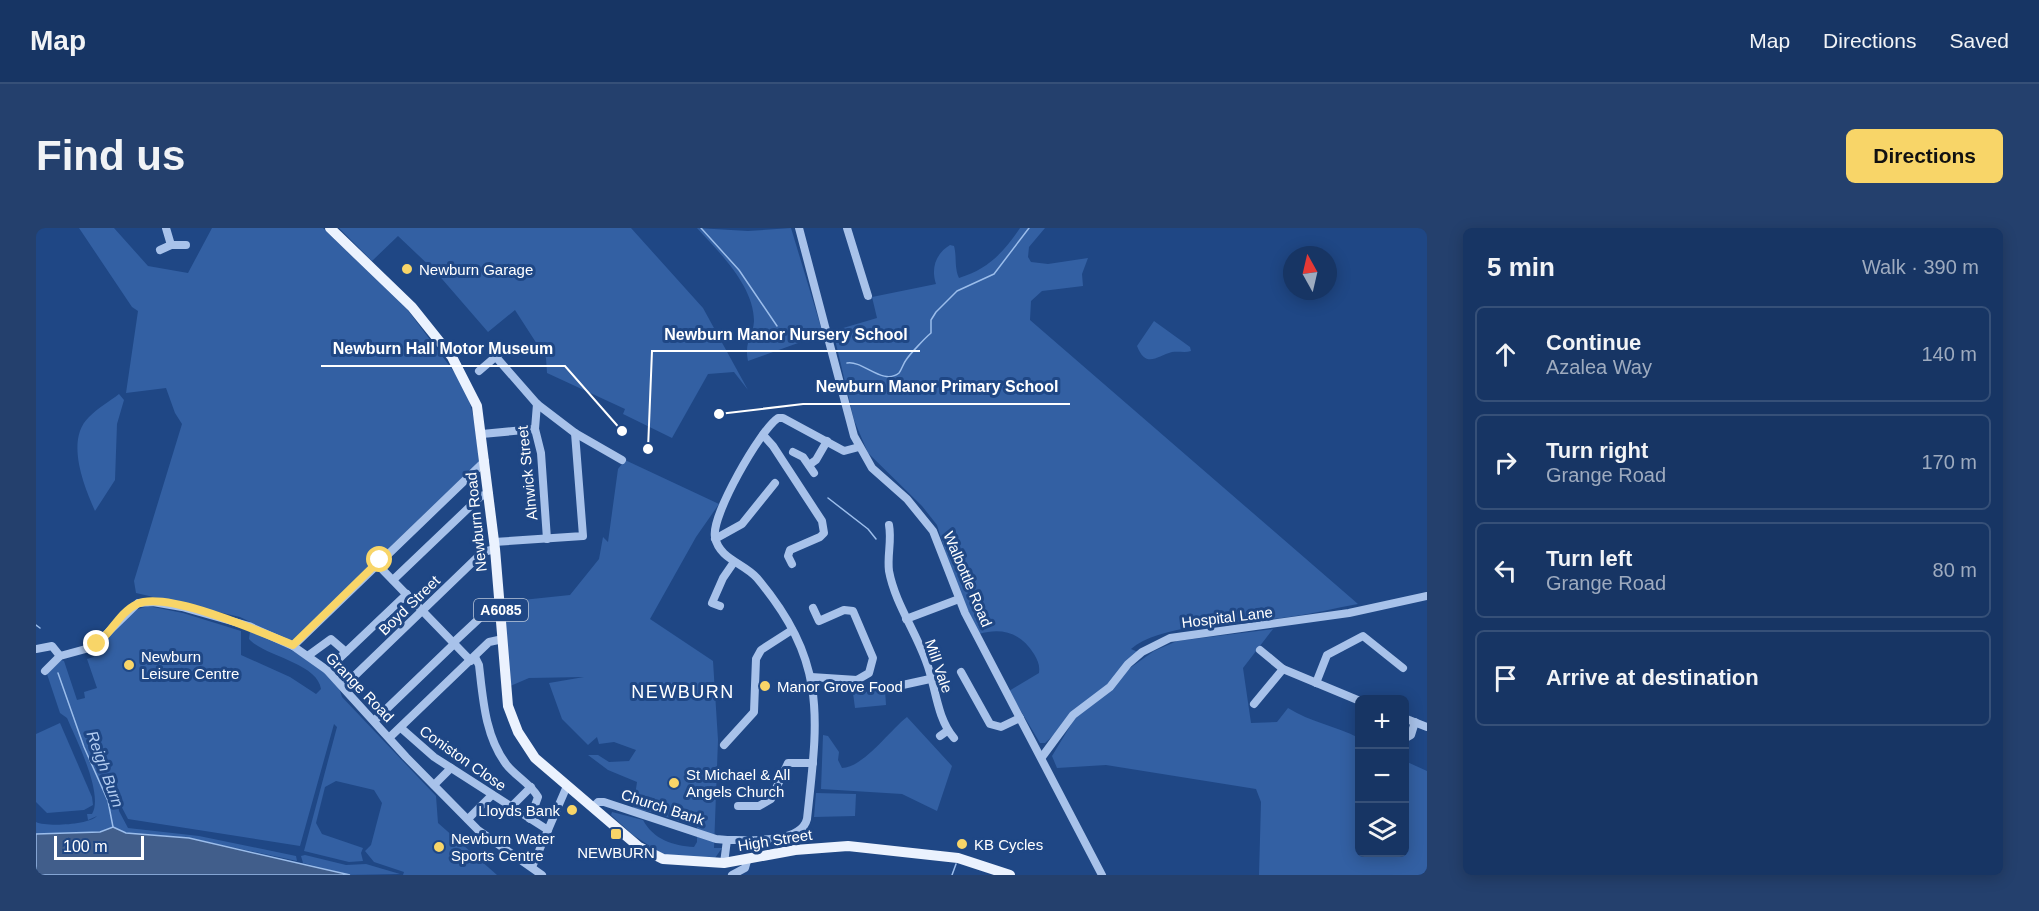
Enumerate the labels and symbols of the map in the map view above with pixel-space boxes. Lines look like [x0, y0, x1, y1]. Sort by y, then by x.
north arrow [1283, 246, 1337, 300]
place label: Newburn Garage [419, 261, 533, 278]
marker: Newburn Garage [400, 262, 414, 276]
callout: Newburn Manor Nursery School [652, 317, 920, 351]
text: Newburn Manor Nursery School [664, 326, 908, 343]
callout: Newburn Hall Motor Museum [321, 332, 565, 366]
text: Newburn Hall Motor Museum [333, 340, 553, 357]
callout: Newburn Manor Primary School [803, 370, 1070, 404]
text: Newburn Manor Primary School [816, 378, 1058, 395]
street label: Alnwick Street [513, 424, 540, 521]
street label: Newburn Road [462, 471, 490, 573]
street label: Walbottle Road [940, 529, 996, 629]
route start [366, 546, 392, 572]
street label: Boyd Street [375, 571, 444, 638]
road number: A6085 [474, 599, 528, 621]
street label: Hospital Lane [1180, 603, 1274, 631]
route end [83, 630, 109, 656]
street label: Mill Vale [922, 637, 956, 695]
place label: Newburn Leisure Centre [141, 648, 239, 682]
street label: Grange Road [323, 649, 397, 725]
marker: Newburn Leisure Centre [122, 658, 136, 672]
place label: Manor Grove Food [777, 678, 903, 695]
marker: Manor Grove Food [758, 679, 772, 693]
district label: NEWBURN [631, 682, 735, 702]
street label: Coniston Close [416, 722, 510, 794]
water label: Reigh Burn [83, 728, 127, 810]
place label: St Michael & All Angels Church [686, 766, 790, 800]
marker: St Michael & All Angels Church [667, 776, 681, 790]
street label: Church Bank [619, 786, 707, 829]
place label: Lloyds Bank [478, 802, 560, 819]
marker: Lloyds Bank [565, 803, 579, 817]
street label: High Street [737, 826, 814, 854]
marker: NEWBURN [609, 827, 623, 841]
place label: Newburn Water Sports Centre [451, 830, 555, 864]
scale bar [54, 833, 144, 860]
place label: KB Cycles [974, 836, 1043, 853]
marker: KB Cycles [955, 837, 969, 851]
marker: Newburn Water Sports Centre [432, 840, 446, 854]
place label: NEWBURN [577, 844, 655, 861]

